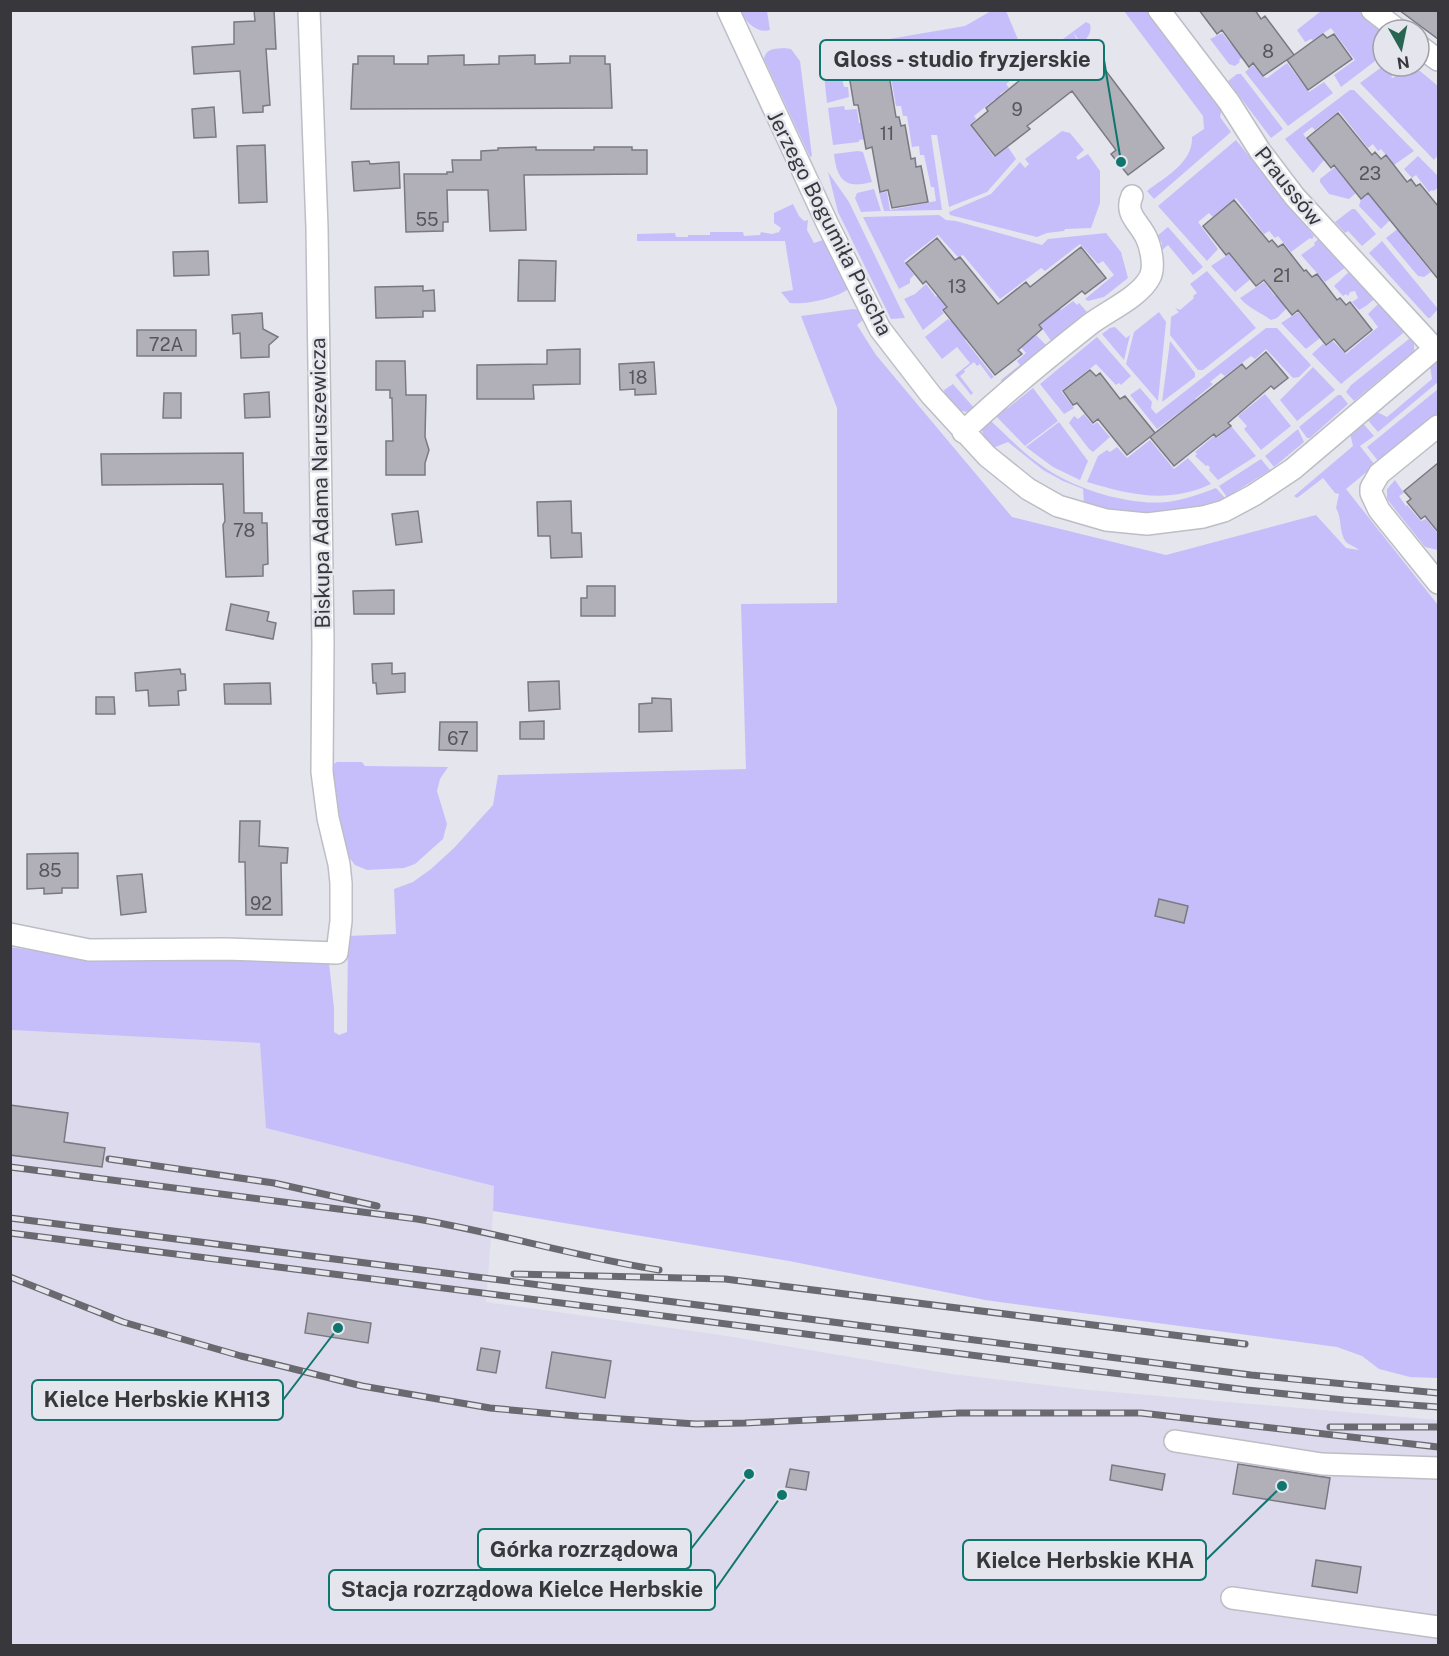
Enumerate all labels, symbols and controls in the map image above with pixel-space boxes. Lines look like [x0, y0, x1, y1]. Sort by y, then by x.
north arrow [1371, 18, 1431, 78]
callout: Gloss - studio fryzjerskie [820, 40, 1104, 80]
house number: 8 [1262, 41, 1274, 62]
text: Gloss - studio fryzjerskie [833, 46, 1091, 72]
text: N [1396, 52, 1411, 73]
house number: 9 [1011, 99, 1023, 120]
street label: Jerzego Bogumiła Puscha [762, 106, 898, 340]
house number: 11 [880, 123, 894, 144]
street label: Praussów [1250, 141, 1328, 231]
house number: 23 [1359, 163, 1381, 184]
house number: 55 [415, 209, 439, 230]
house number: 21 [1273, 265, 1291, 286]
house number: 13 [948, 276, 966, 297]
house number: 72A [149, 334, 183, 355]
street label: Biskupa Adama Naruszewicza [305, 337, 335, 629]
house number: 18 [629, 367, 647, 388]
house number: 78 [233, 520, 255, 541]
house number: 67 [447, 728, 469, 749]
house number: 85 [38, 860, 62, 881]
house number: 92 [250, 893, 272, 914]
callout: Kielce Herbskie KH13 [32, 1380, 283, 1420]
text: Kielce Herbskie KH13 [44, 1386, 270, 1412]
callout: Górka rozrządowa [478, 1529, 691, 1569]
text: Górka rozrządowa [490, 1536, 678, 1562]
callout: Kielce Herbskie KHA [963, 1540, 1206, 1580]
text: Kielce Herbskie KHA [976, 1547, 1194, 1573]
callout: Stacja rozrządowa Kielce Herbskie [329, 1570, 715, 1610]
text: Stacja rozrządowa Kielce Herbskie [341, 1576, 703, 1602]

